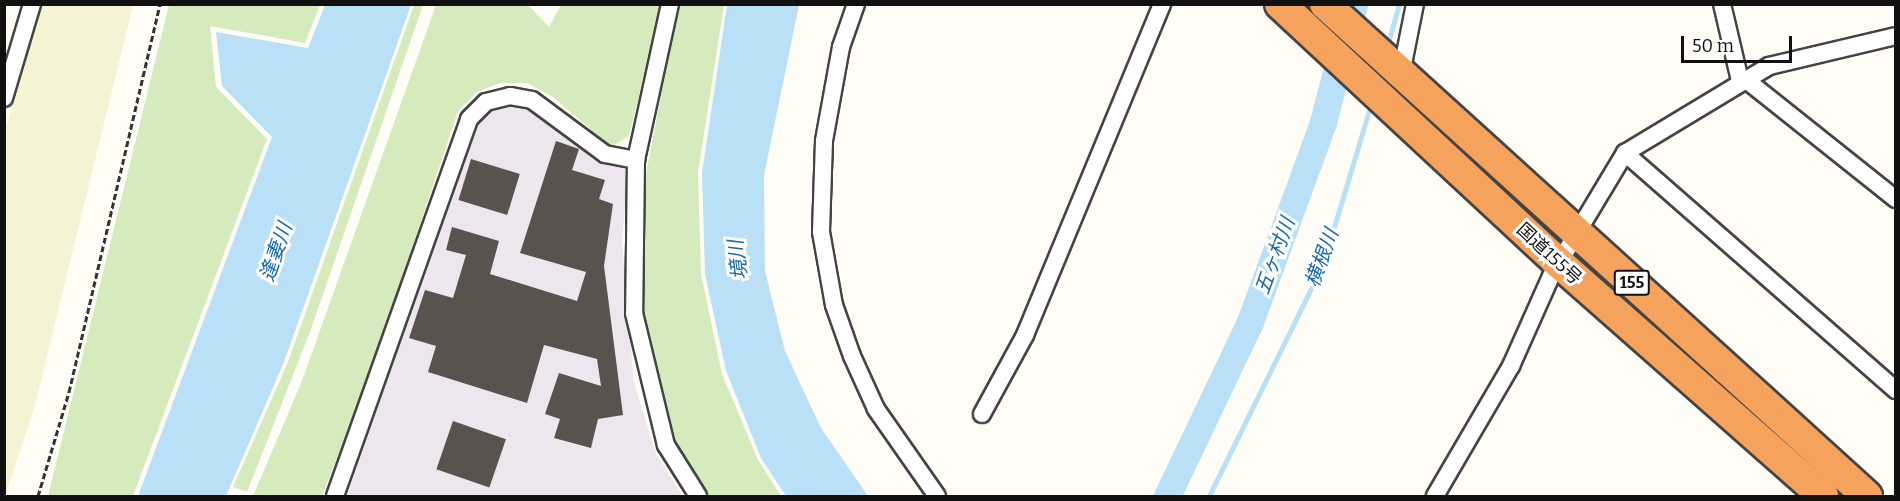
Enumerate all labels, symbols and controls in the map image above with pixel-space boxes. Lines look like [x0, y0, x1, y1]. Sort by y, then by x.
scale bar [1684, 24, 1795, 62]
text: 50 m [1692, 35, 1734, 57]
water label: 五ヶ村川 [1250, 214, 1300, 298]
street label: 国道155号 [1512, 219, 1586, 289]
water label: 逢妻川 [255, 220, 297, 284]
water label: 横根川 [1300, 226, 1344, 290]
water label: 境川 [724, 239, 752, 281]
road number: 155 [1612, 270, 1652, 296]

